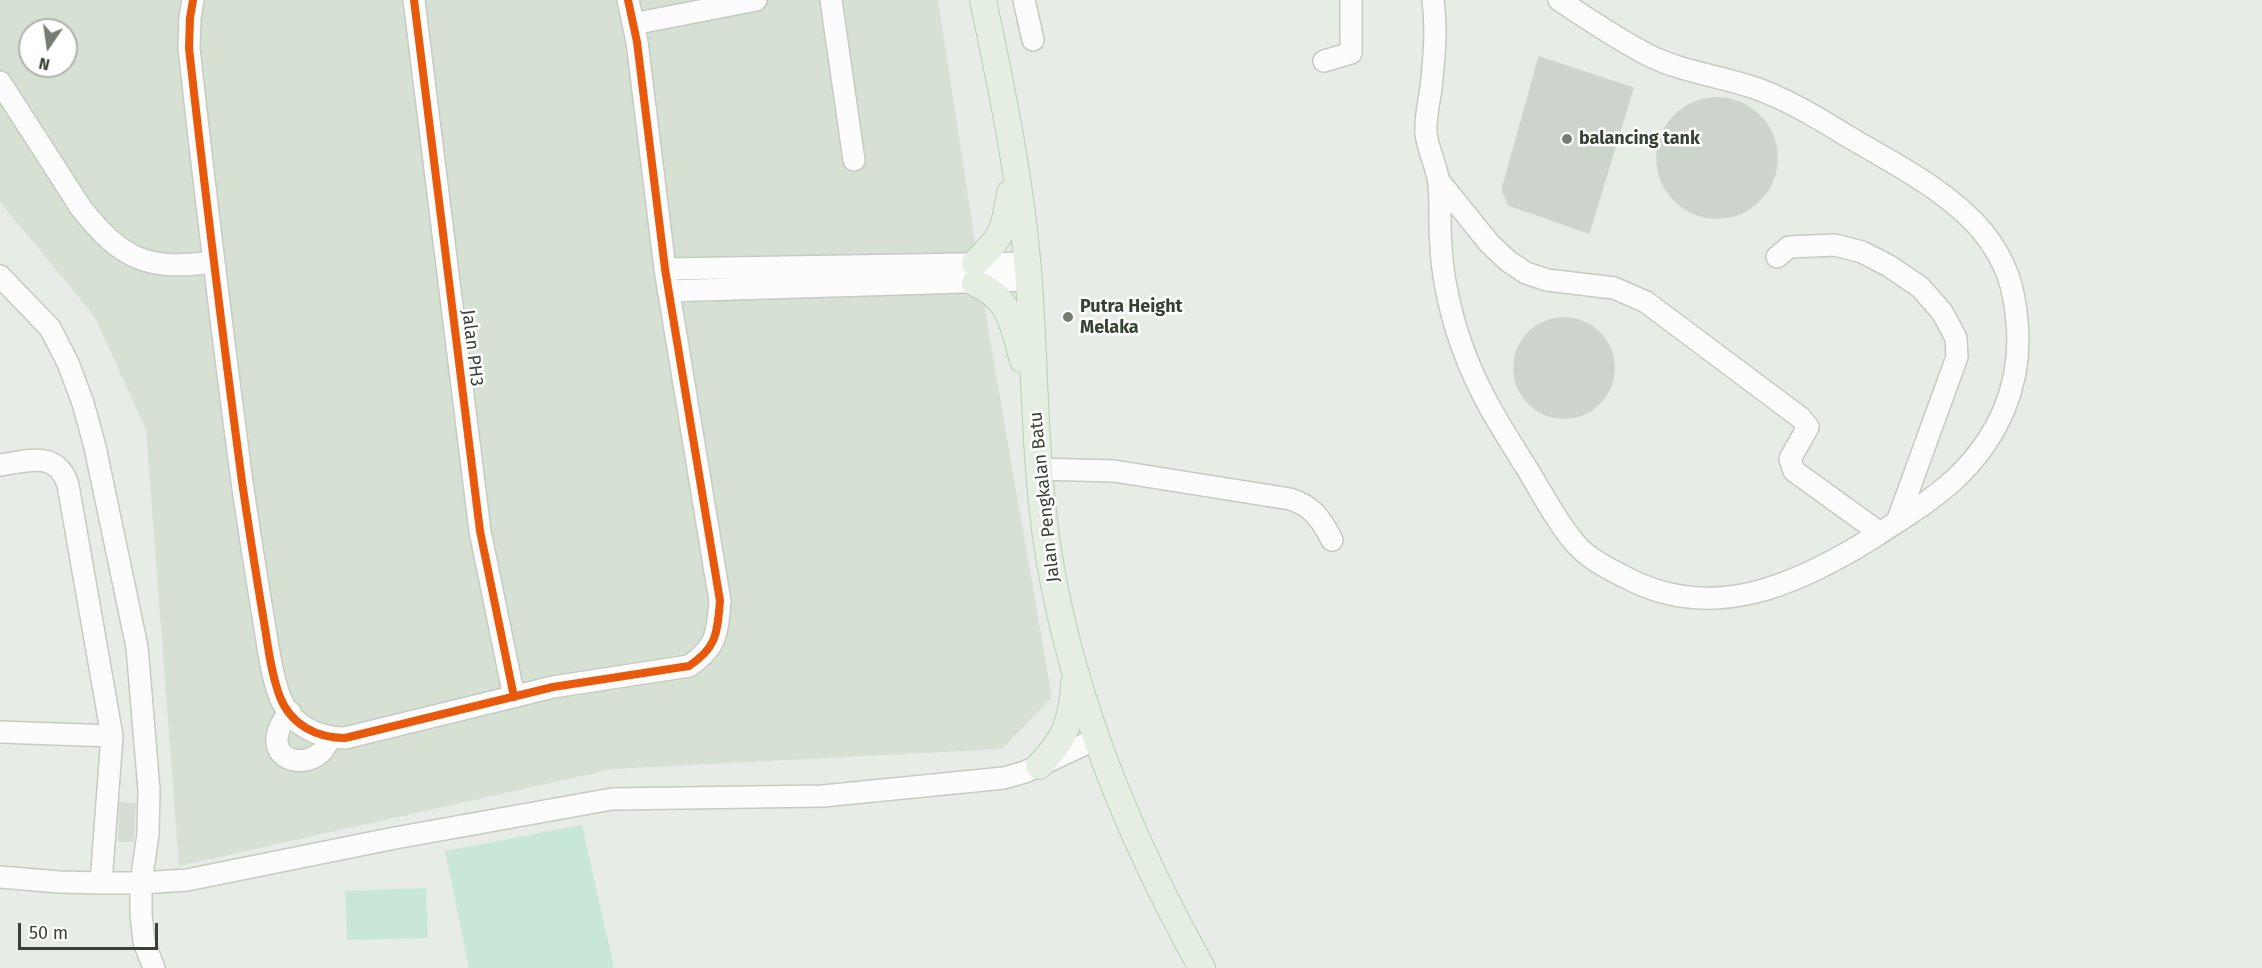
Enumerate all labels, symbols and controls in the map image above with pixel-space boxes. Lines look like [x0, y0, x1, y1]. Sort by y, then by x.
north arrow [18, 18, 78, 78]
text: N [37, 54, 52, 75]
place label: balancing tank [1579, 128, 1700, 150]
marker: balancing tank [1560, 132, 1574, 146]
place label: Putra Height Melaka [1080, 296, 1183, 338]
street label: Jalan PH3 [457, 308, 487, 388]
marker: Putra Height Melaka [1061, 310, 1075, 324]
street label: Jalan Pengkalan Batu [1025, 411, 1065, 583]
scale bar [21, 911, 160, 949]
text: 50 m [29, 922, 68, 944]

